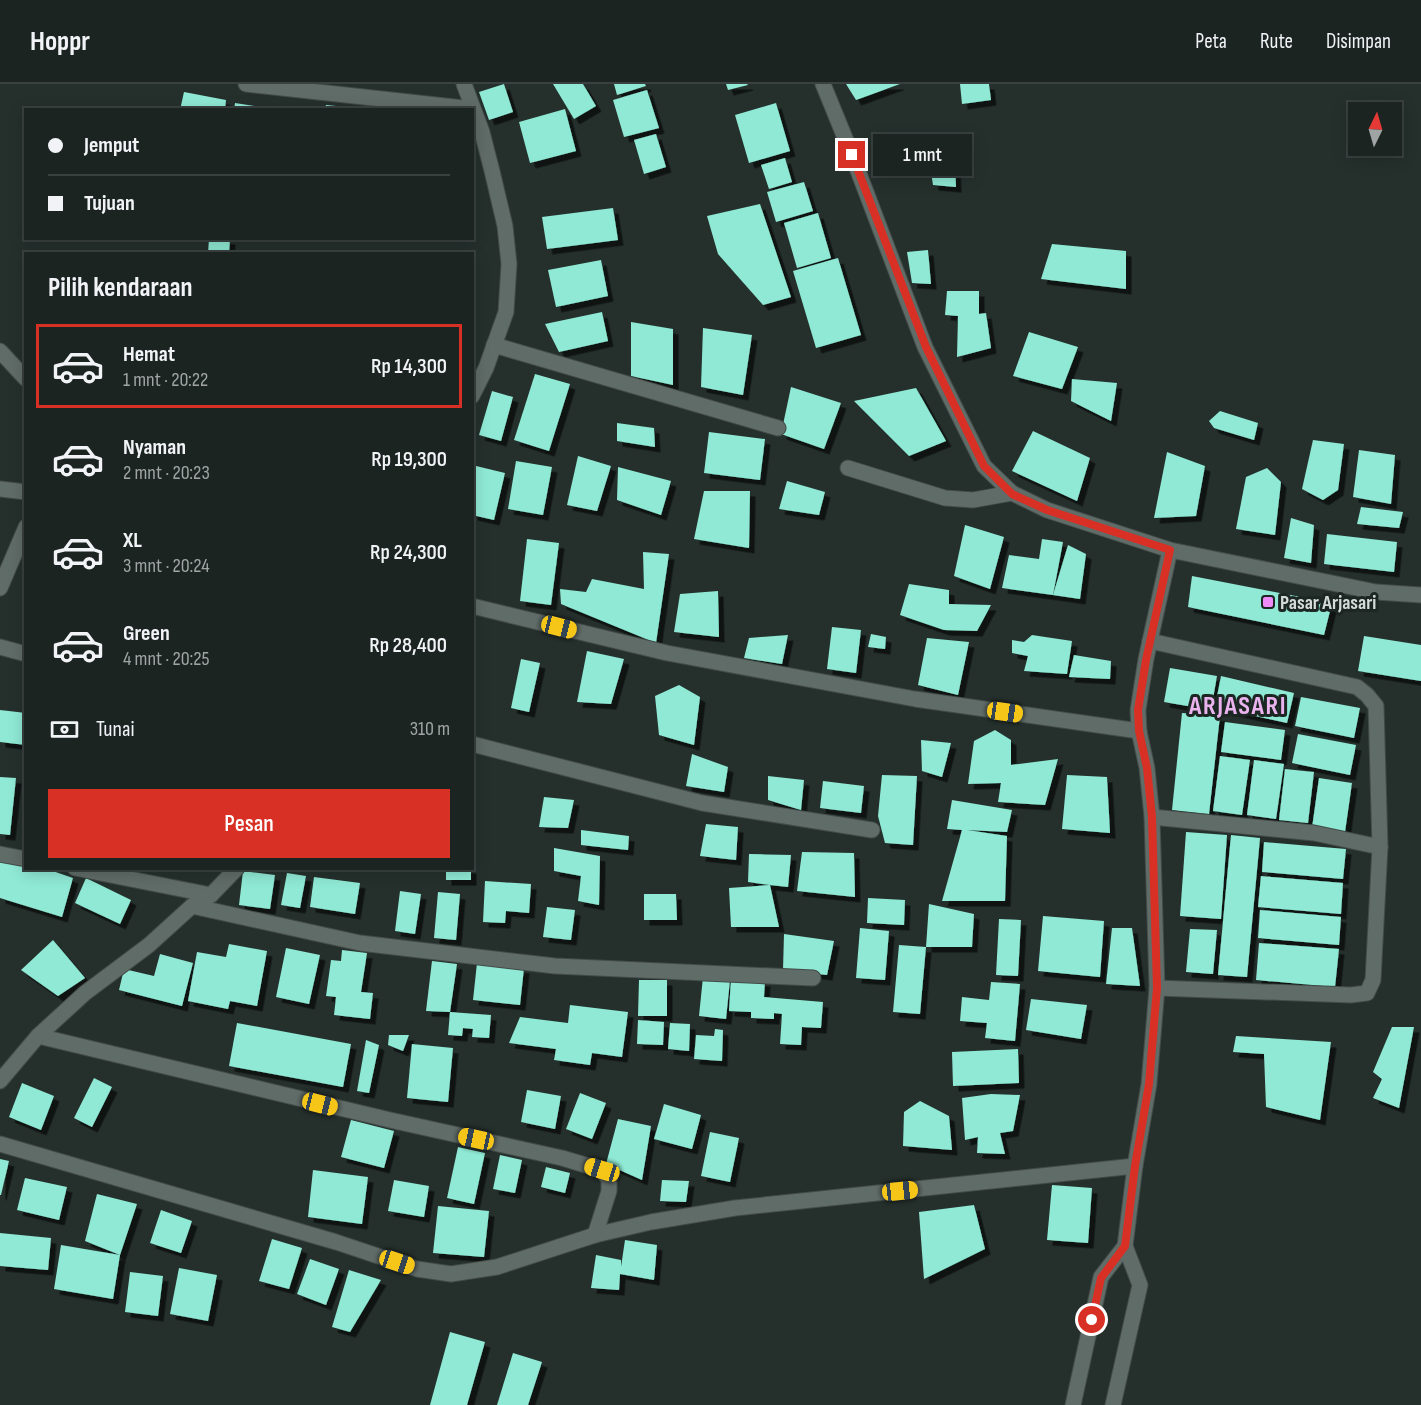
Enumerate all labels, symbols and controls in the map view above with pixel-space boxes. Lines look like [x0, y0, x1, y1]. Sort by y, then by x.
text: Hoppr [30, 25, 90, 58]
text: Peta [1195, 29, 1227, 54]
text: Rute [1260, 29, 1293, 54]
text: Disimpan [1326, 29, 1391, 54]
north arrow [1348, 102, 1402, 156]
map controls [1348, 102, 1402, 156]
text: Jemput [84, 132, 139, 159]
callout: 1 mnt [873, 134, 972, 176]
route end [838, 141, 865, 168]
text: 1 mnt [903, 143, 942, 167]
text: Tujuan [84, 190, 135, 217]
text: Pilih kendaraan [48, 272, 193, 304]
icon: car [51, 339, 105, 393]
text: Hemat [123, 341, 175, 368]
text: Rp 14,300 [371, 353, 447, 380]
text: 1 mnt · 20:22 [123, 368, 208, 392]
icon: car [51, 432, 105, 486]
text: Nyaman [123, 434, 186, 461]
text: Rp 19,300 [371, 446, 447, 473]
text: 2 mnt · 20:23 [123, 461, 210, 485]
icon: car [51, 525, 105, 579]
text: XL [123, 527, 142, 554]
text: Rp 24,300 [370, 539, 447, 566]
text: 3 mnt · 20:24 [123, 554, 210, 578]
place label: Pasar Arjasari [1280, 591, 1376, 615]
marker: Pasar Arjasari [1261, 595, 1275, 609]
car [539, 614, 579, 640]
icon: car [51, 618, 105, 672]
text: Green [123, 620, 170, 647]
text: Rp 28,400 [369, 632, 447, 659]
text: 4 mnt · 20:25 [123, 647, 209, 671]
district label: ARJASARI [1188, 691, 1287, 722]
car [986, 701, 1024, 723]
icon: cash [48, 713, 81, 746]
text: Tunai [96, 716, 135, 743]
text: 310 m [410, 717, 450, 741]
button: Pesan [48, 789, 450, 858]
car [300, 1091, 340, 1117]
car [457, 1126, 495, 1152]
car [582, 1156, 622, 1184]
car [881, 1180, 919, 1202]
car [377, 1248, 417, 1276]
route start [1078, 1306, 1105, 1333]

